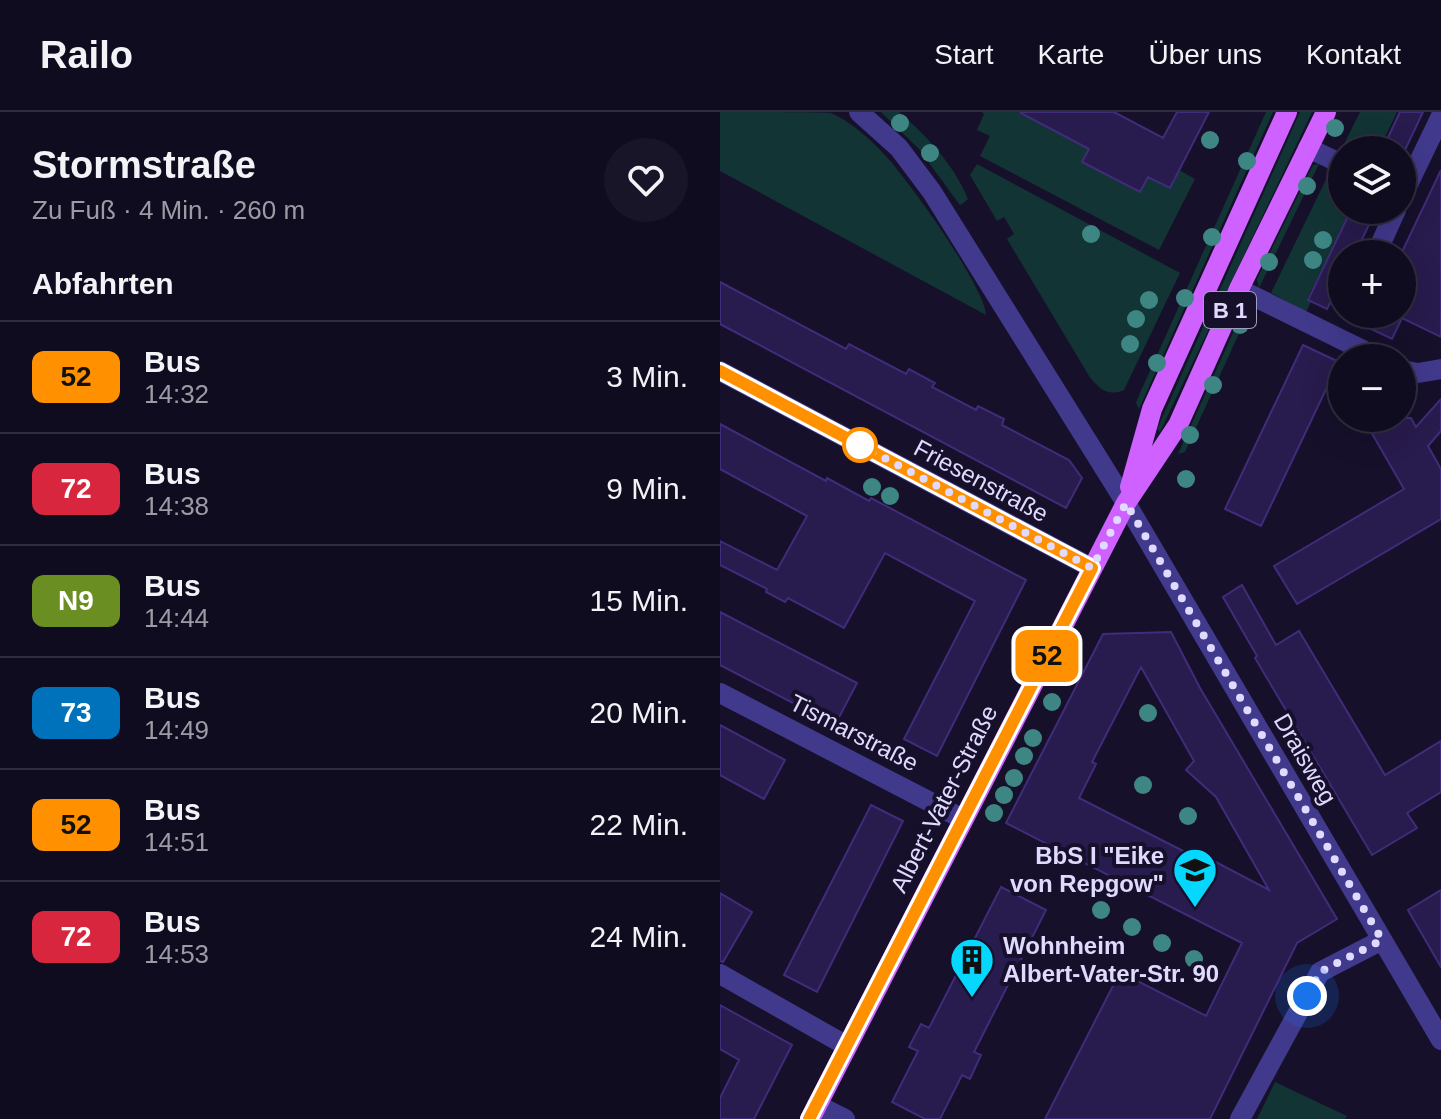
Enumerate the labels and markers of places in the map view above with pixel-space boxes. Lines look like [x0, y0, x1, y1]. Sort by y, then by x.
unlabelled marker [843, 428, 877, 462]
place label: BbS I "Eike von Repgow" [1010, 842, 1164, 897]
school or university icon: BbS I "Eike von Repgow" [1171, 846, 1219, 909]
place label: Wohnheim Albert-Vater-Str. 90 [1003, 932, 1219, 987]
building icon: Wohnheim Albert-Vater-Str. 90 [948, 936, 996, 999]

